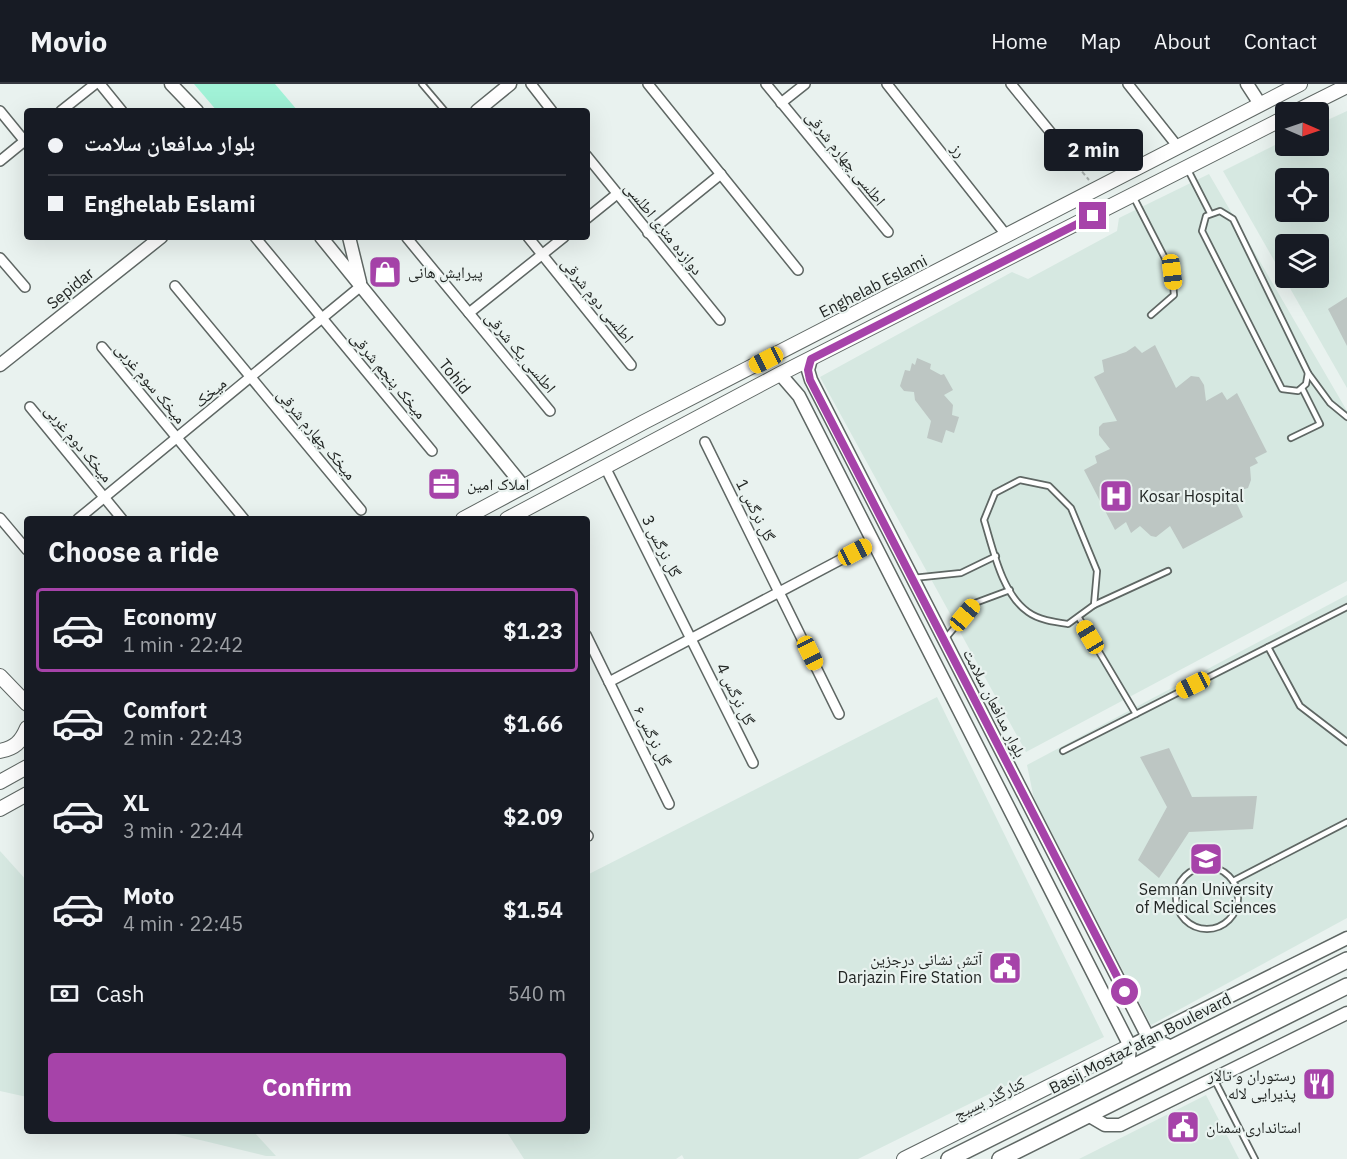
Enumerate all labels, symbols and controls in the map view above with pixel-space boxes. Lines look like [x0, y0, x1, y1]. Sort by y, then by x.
text: Movio [30, 23, 107, 60]
text: Home [991, 27, 1048, 55]
text: Map [1081, 27, 1121, 55]
text: About [1154, 27, 1211, 55]
text: Contact [1244, 27, 1317, 55]
north arrow [1275, 102, 1329, 156]
map controls [1275, 102, 1329, 288]
street label: اطلسی چهارم شرقی [801, 106, 890, 210]
text: بلوار مدافعان سلامت [84, 128, 255, 157]
callout: 2 min [1044, 129, 1142, 171]
text: 2 min [1067, 136, 1120, 163]
street label: رز [947, 138, 971, 161]
button: locate [1275, 168, 1329, 222]
street label: دوازده متری اطلسی [620, 177, 708, 279]
text: Enghelab Eslami [84, 189, 255, 218]
route end [1079, 202, 1106, 229]
button: layers [1275, 234, 1329, 288]
street label: Enghelab Eslami [816, 250, 930, 322]
street label: اطلسی دوم شرقی [557, 253, 639, 347]
car [1161, 253, 1183, 291]
shop icon: پیرایش هانی [367, 254, 403, 290]
place label: پیرایش هانی [408, 262, 483, 283]
street label: Sepidar [42, 263, 98, 313]
street label: اطلسی یک شرقی [480, 307, 561, 397]
street label: میخک پنجم شرقی [346, 327, 431, 423]
street label: میخک سوم غربی [111, 338, 191, 428]
car [746, 344, 786, 376]
street label: Tohid [435, 354, 475, 398]
street label: میخک [190, 373, 230, 411]
street label: میخک چهارم شرقی [272, 384, 361, 484]
street label: میخک دوم غربی [40, 400, 117, 487]
office icon: املاک امین [426, 466, 462, 502]
place label: املاک امین [467, 474, 529, 495]
street label: گل نرگس 1 [731, 476, 780, 545]
hospital icon: Kosar Hospital [1098, 478, 1134, 514]
place label: Kosar Hospital [1139, 486, 1244, 506]
street label: گل نرگس 3 [637, 512, 686, 581]
text: Choose a ride [48, 534, 219, 569]
car [835, 536, 875, 568]
car [947, 595, 983, 635]
text: Economy [123, 602, 217, 631]
icon: car [51, 603, 105, 657]
text: $1.23 [503, 616, 563, 645]
car [1073, 617, 1107, 657]
text: 1 min · 22:42 [123, 631, 243, 658]
car [794, 633, 826, 673]
street label: بلوار مدافعان سلامت [958, 645, 1031, 761]
street label: گل نرگس 4 [711, 659, 760, 729]
car [1173, 669, 1213, 701]
text: Comfort [123, 695, 207, 724]
icon: car [51, 696, 105, 750]
street label: گل نرگس ۶ [629, 703, 676, 770]
text: $1.66 [503, 709, 563, 738]
text: 2 min · 22:43 [123, 724, 243, 751]
text: XL [123, 788, 149, 817]
icon: car [51, 789, 105, 843]
text: $2.09 [503, 802, 563, 831]
text: 3 min · 22:44 [123, 817, 243, 844]
school or university icon: Semnan University of Medical Sciences [1188, 841, 1224, 877]
place label: Semnan University of Medical Sciences [1135, 879, 1277, 917]
text: Moto [123, 881, 174, 910]
icon: car [51, 882, 105, 936]
text: $1.54 [503, 895, 563, 924]
text: 4 min · 22:45 [123, 910, 243, 937]
place label: آتش نشانی درجزین Darjazin Fire Station [838, 949, 983, 987]
public building icon: آتش نشانی درجزین Darjazin Fire Station [987, 950, 1023, 986]
icon: cash [48, 977, 81, 1010]
route start [1111, 978, 1138, 1005]
text: Cash [96, 979, 145, 1008]
text: 540 m [508, 980, 566, 1007]
street label: Basij Mostaz'afan Boulevard [1046, 988, 1234, 1098]
button: Confirm [48, 1053, 566, 1122]
place label: رستوران و تالار پذیرایی لاله [1207, 1065, 1296, 1104]
restaurant icon: رستوران و تالار پذیرایی لاله [1301, 1066, 1337, 1102]
street label: کنارگذر بسیج [950, 1072, 1029, 1125]
public building icon: استانداری سمنان [1165, 1109, 1201, 1145]
place label: استانداری سمنان [1206, 1117, 1301, 1138]

